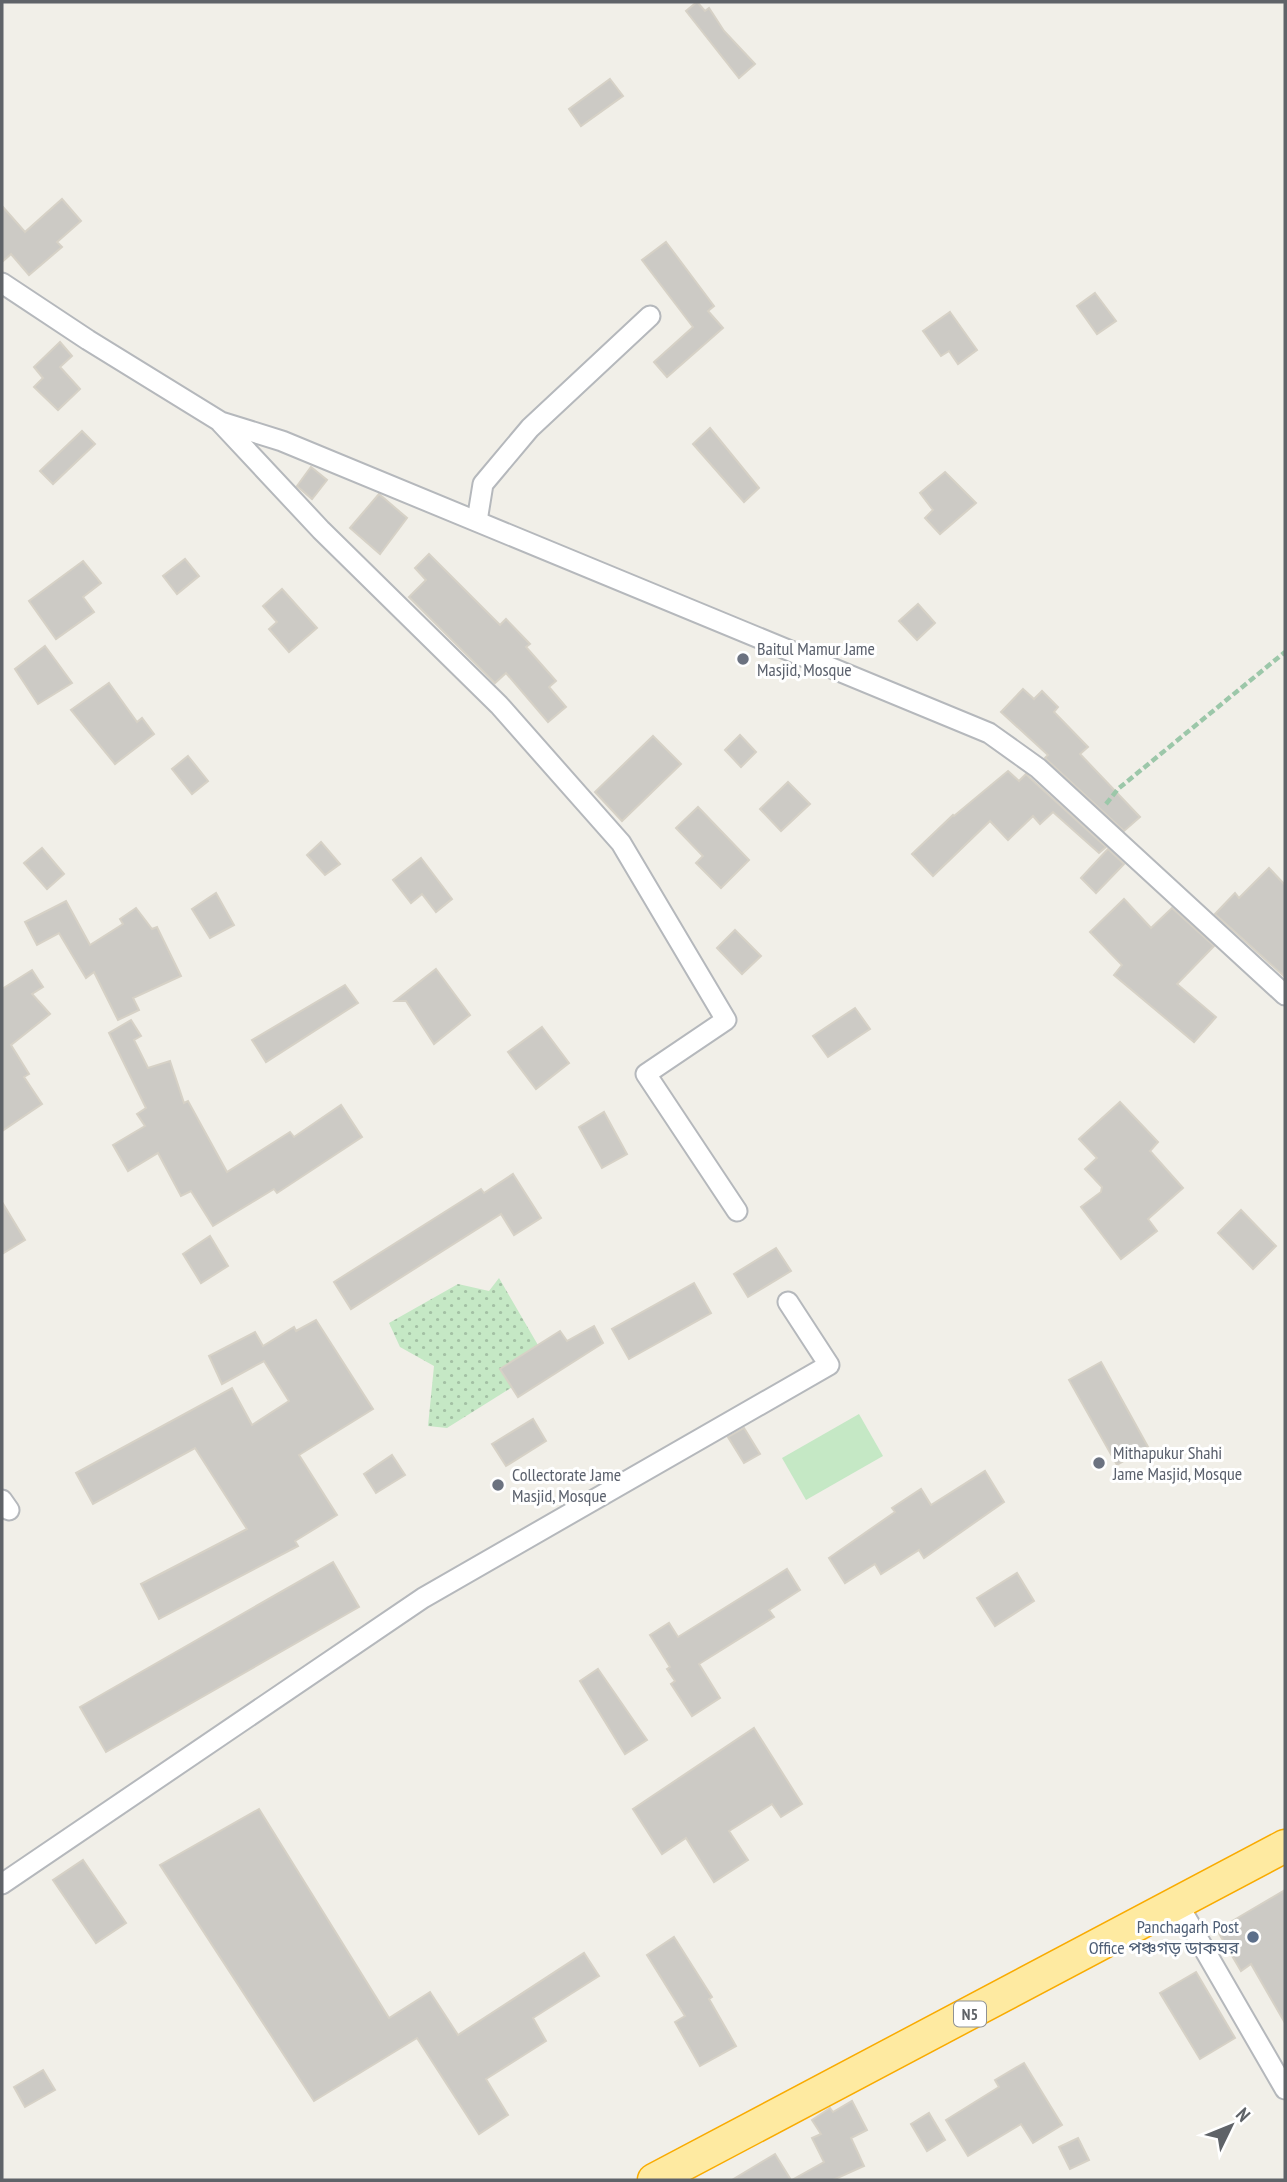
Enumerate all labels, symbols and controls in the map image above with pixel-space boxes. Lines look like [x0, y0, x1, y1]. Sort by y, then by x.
place label: Baitul Mamur Jame Masjid, Mosque [757, 637, 875, 681]
marker: Baitul Mamur Jame Masjid, Mosque [735, 651, 751, 667]
place label: Mithapukur Shahi Jame Masjid, Mosque [1112, 1441, 1242, 1485]
marker: Mithapukur Shahi Jame Masjid, Mosque [1091, 1455, 1107, 1471]
place label: Collectorate Jame Masjid, Mosque [512, 1463, 621, 1507]
marker: Collectorate Jame Masjid, Mosque [490, 1477, 506, 1493]
place label: Panchagarh Post Office পঞ্চগড় ডাকঘর [1089, 1915, 1239, 1959]
marker: Panchagarh Post Office পঞ্চগড় ডাকঘর [1245, 1929, 1261, 1945]
road number: N5 [954, 2002, 986, 2026]
north arrow [1196, 2091, 1266, 2161]
text: N [1231, 2102, 1256, 2126]

